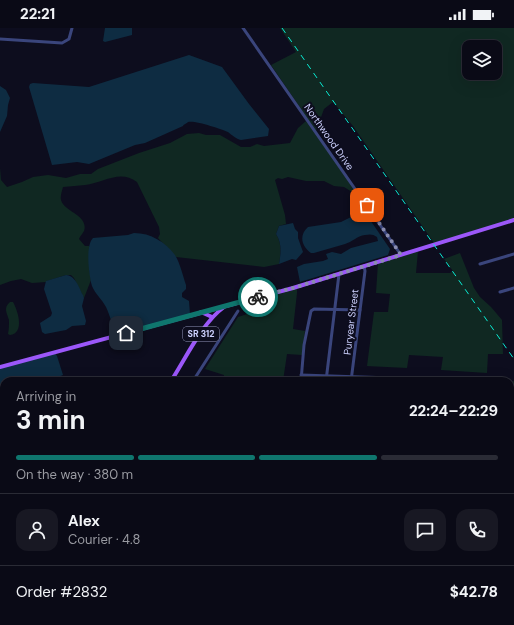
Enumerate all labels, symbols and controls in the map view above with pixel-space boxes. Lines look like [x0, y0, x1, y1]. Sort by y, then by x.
text: 22:21 [20, 4, 55, 24]
map controls [462, 40, 502, 80]
button: layers [462, 40, 502, 80]
street label: Northwood Drive [301, 101, 357, 173]
pin [350, 188, 384, 222]
icon: bag [356, 194, 378, 216]
courier [238, 277, 278, 317]
icon: bike [247, 286, 269, 308]
street label: Puryear Street [341, 288, 361, 356]
pin [109, 316, 143, 350]
icon: home [115, 322, 137, 344]
road number: SR 312 [183, 327, 219, 341]
text: Arriving in [16, 388, 76, 405]
text: 22:24–22:29 [409, 401, 498, 421]
text: 3 min [16, 403, 85, 437]
text: On the way · 380 m [16, 466, 133, 483]
button: person [16, 509, 58, 551]
button: chat [404, 509, 446, 551]
button: phone [456, 509, 498, 551]
text: Alex [68, 511, 100, 531]
text: Courier · 4.8 [68, 531, 140, 548]
text: Order #2832 [16, 582, 107, 602]
text: $42.78 [450, 582, 498, 602]

